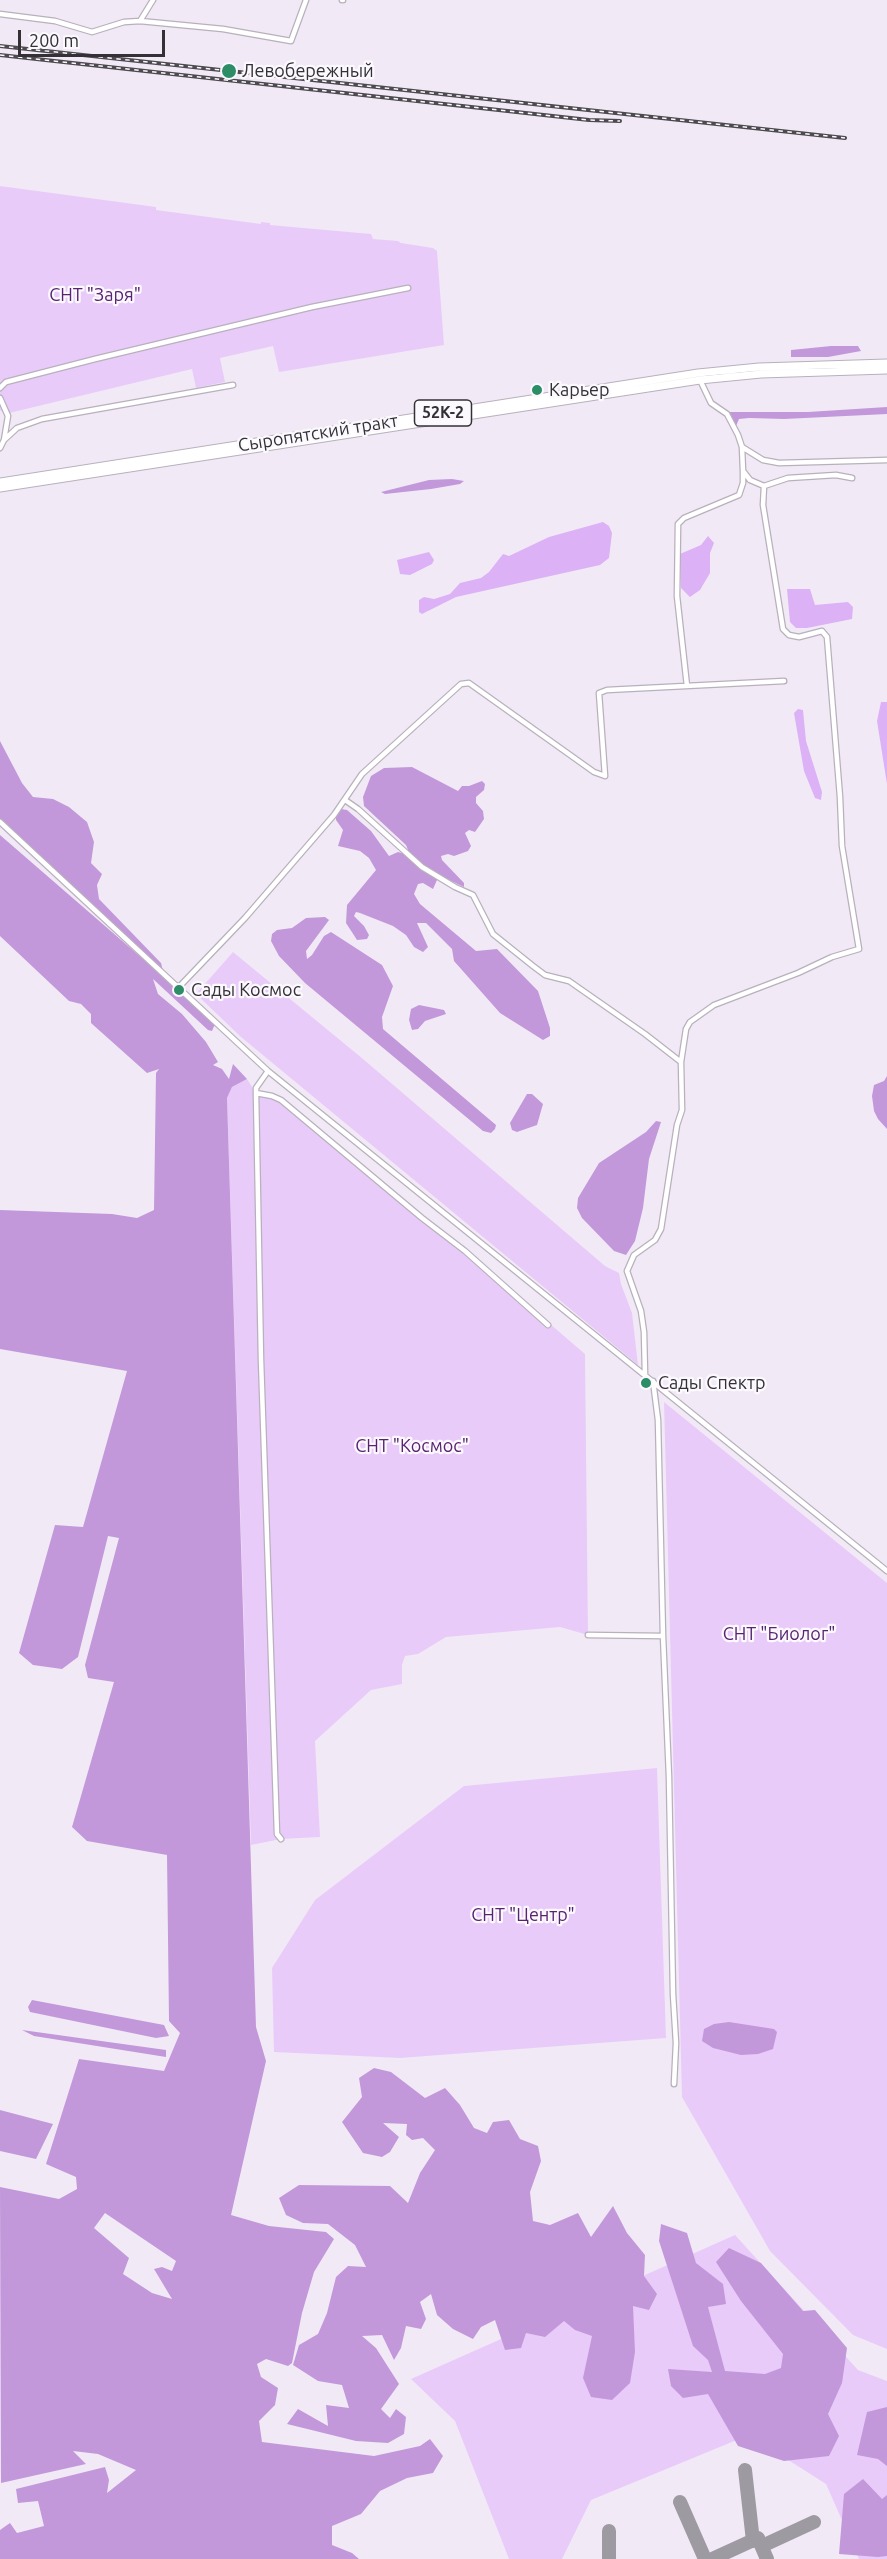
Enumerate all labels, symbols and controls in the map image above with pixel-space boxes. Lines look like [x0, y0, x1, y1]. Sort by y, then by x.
scale bar [21, 18, 168, 56]
text: 200 m [29, 30, 79, 50]
place label: Левобережный [242, 60, 374, 82]
marker: Левобережный [220, 62, 238, 80]
park label: СНТ "Заря" [49, 284, 141, 306]
place label: Карьер [549, 379, 610, 401]
marker: Карьер [530, 383, 544, 397]
road number: 52К-2 [414, 400, 472, 426]
street label: Сыропятский тракт [236, 410, 400, 456]
place label: Сады Космос [191, 979, 301, 1001]
marker: Сады Космос [172, 983, 186, 997]
place label: Сады Спектр [658, 1372, 765, 1394]
marker: Сады Спектр [639, 1376, 653, 1390]
park label: СНТ "Космос" [355, 1435, 469, 1457]
park label: СНТ "Биолог" [723, 1623, 835, 1645]
park label: СНТ "Центр" [471, 1904, 575, 1926]

